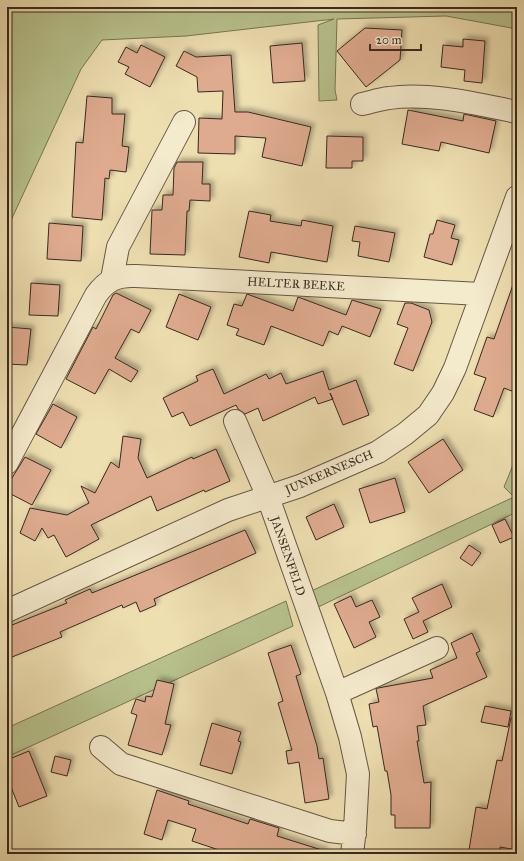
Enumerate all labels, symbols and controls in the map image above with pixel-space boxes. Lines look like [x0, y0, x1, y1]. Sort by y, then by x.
scale bar [370, 26, 421, 52]
text: 20 m [376, 33, 402, 47]
street label: HELTER BEEKE [247, 274, 345, 294]
street label: JUNKERNESCH [281, 447, 376, 499]
street label: JANSENFELD [266, 512, 308, 598]

